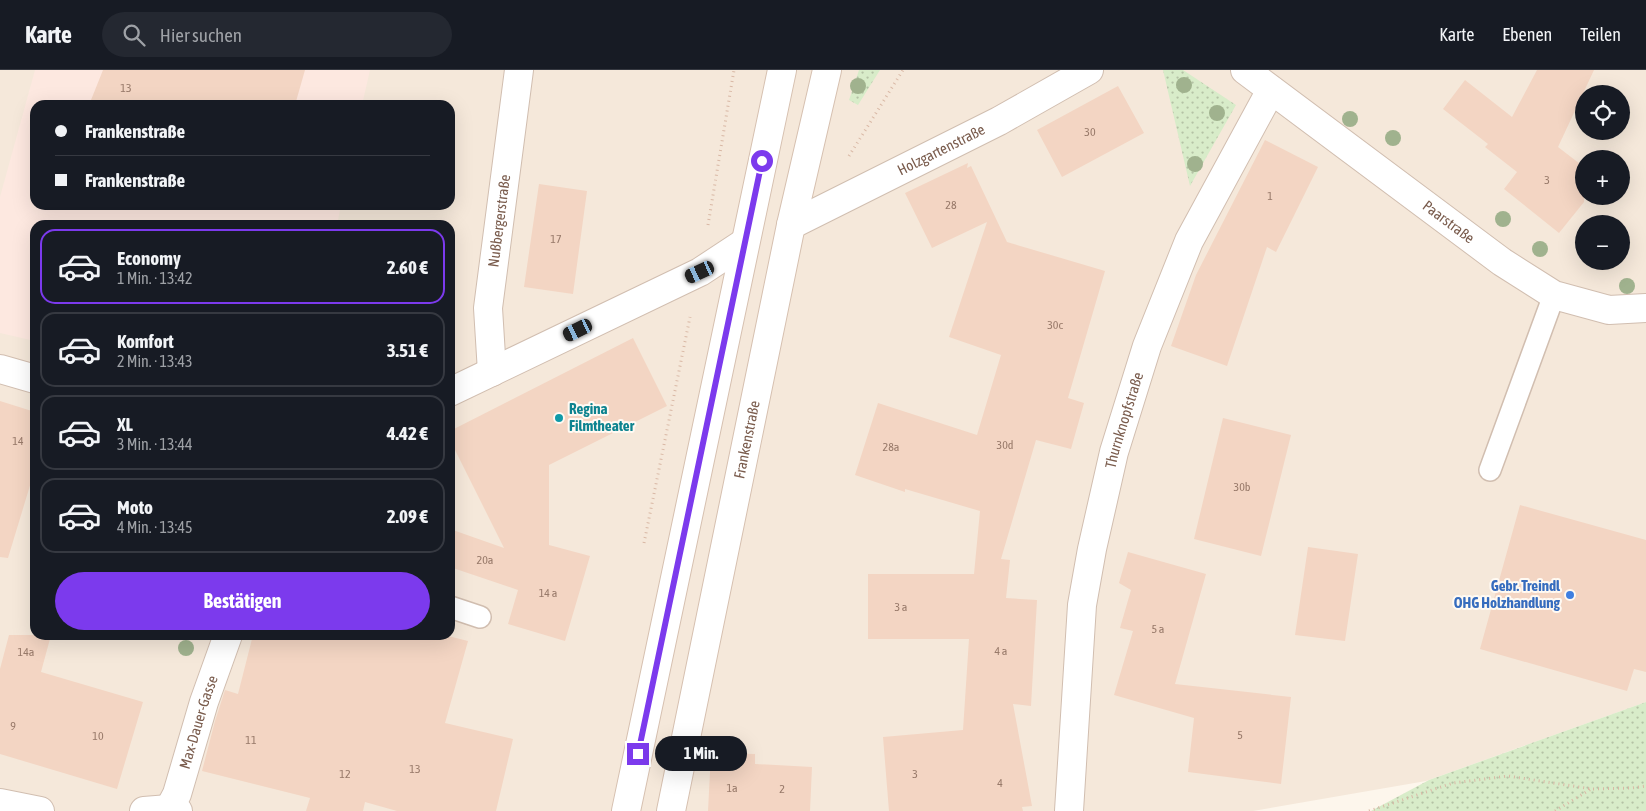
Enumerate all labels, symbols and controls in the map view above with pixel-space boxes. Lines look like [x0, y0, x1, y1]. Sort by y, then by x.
search box [102, 12, 452, 57]
text: Karte [25, 21, 72, 48]
icon: search [120, 21, 148, 49]
text: Hier suchen [160, 24, 242, 46]
text: Karte [1439, 24, 1474, 45]
text: Ebenen [1502, 24, 1552, 45]
text: Teilen [1580, 24, 1621, 45]
house number: 13 [120, 81, 132, 95]
map controls [1575, 85, 1630, 270]
button: locate [1575, 85, 1630, 140]
text: Frankenstraße [85, 120, 185, 142]
street label: Holzgartenstraße [895, 120, 988, 178]
house number: 30 [1084, 125, 1096, 139]
route start [751, 150, 773, 172]
button: + [1575, 150, 1630, 205]
text: Frankenstraße [85, 169, 185, 191]
street label: Nußbergerstraße [484, 173, 513, 268]
house number: 3 [1544, 173, 1550, 187]
house number: 1 [1267, 189, 1273, 203]
street label: Paarstraße [1420, 197, 1478, 247]
house number: 28 [945, 198, 957, 212]
button: − [1575, 215, 1630, 270]
house number: 17 [550, 232, 562, 246]
icon: car [57, 244, 102, 289]
text: Economy [117, 247, 181, 269]
text: 2.60 € [387, 256, 428, 278]
car [683, 259, 716, 285]
text: 1 Min. · 13:42 [117, 269, 192, 287]
car [561, 317, 594, 343]
house number: 30c [1047, 318, 1063, 332]
icon: car [57, 327, 102, 372]
text: Komfort [117, 330, 174, 352]
text: 3.51 € [387, 339, 428, 361]
text: 2 Min. · 13:43 [117, 352, 192, 370]
street label: Thurnknopfstraße [1102, 370, 1146, 470]
street label: Frankenstraße [730, 399, 763, 480]
place label: Regina Filmtheater [569, 400, 635, 434]
icon: car [57, 410, 102, 455]
marker: Regina Filmtheater [553, 412, 565, 424]
text: XL [117, 413, 133, 435]
text: 4.42 € [387, 422, 428, 444]
house number: 14 [12, 434, 24, 448]
text: 3 Min. · 13:44 [117, 435, 192, 453]
house number: 30d [997, 438, 1013, 452]
house number: 28a [883, 440, 899, 454]
house number: 30b [1234, 480, 1251, 494]
icon: car [57, 493, 102, 538]
text: Moto [117, 496, 153, 518]
text: 2.09 € [387, 505, 428, 527]
text: 4 Min. · 13:45 [117, 518, 192, 536]
house number: 20a [477, 553, 493, 567]
button: Bestätigen [55, 572, 430, 630]
place label: Gebr. Treindl OHG Holzhandlung [1454, 577, 1561, 611]
house number: 14 a [539, 586, 557, 600]
marker: Gebr. Treindl OHG Holzhandlung [1564, 589, 1576, 601]
house number: 3 a [895, 600, 907, 614]
house number: 5 a [1152, 622, 1164, 636]
house number: 4 a [995, 644, 1007, 658]
house number: 14a [18, 645, 34, 659]
street label: Max-Dauer-Gasse [176, 673, 221, 771]
house number: 9 [10, 719, 16, 733]
house number: 5 [1237, 728, 1243, 742]
house number: 10 [92, 729, 104, 743]
house number: 11 [245, 733, 257, 747]
callout: 1 Min. [656, 736, 748, 772]
route end [627, 743, 649, 765]
text: 1 Min. [684, 744, 718, 762]
house number: 13 [409, 762, 421, 776]
house number: 12 [339, 767, 351, 781]
house number: 3 [912, 767, 918, 781]
house number: 4 [997, 776, 1003, 790]
house number: 1a [726, 781, 738, 795]
house number: 2 [779, 782, 785, 796]

